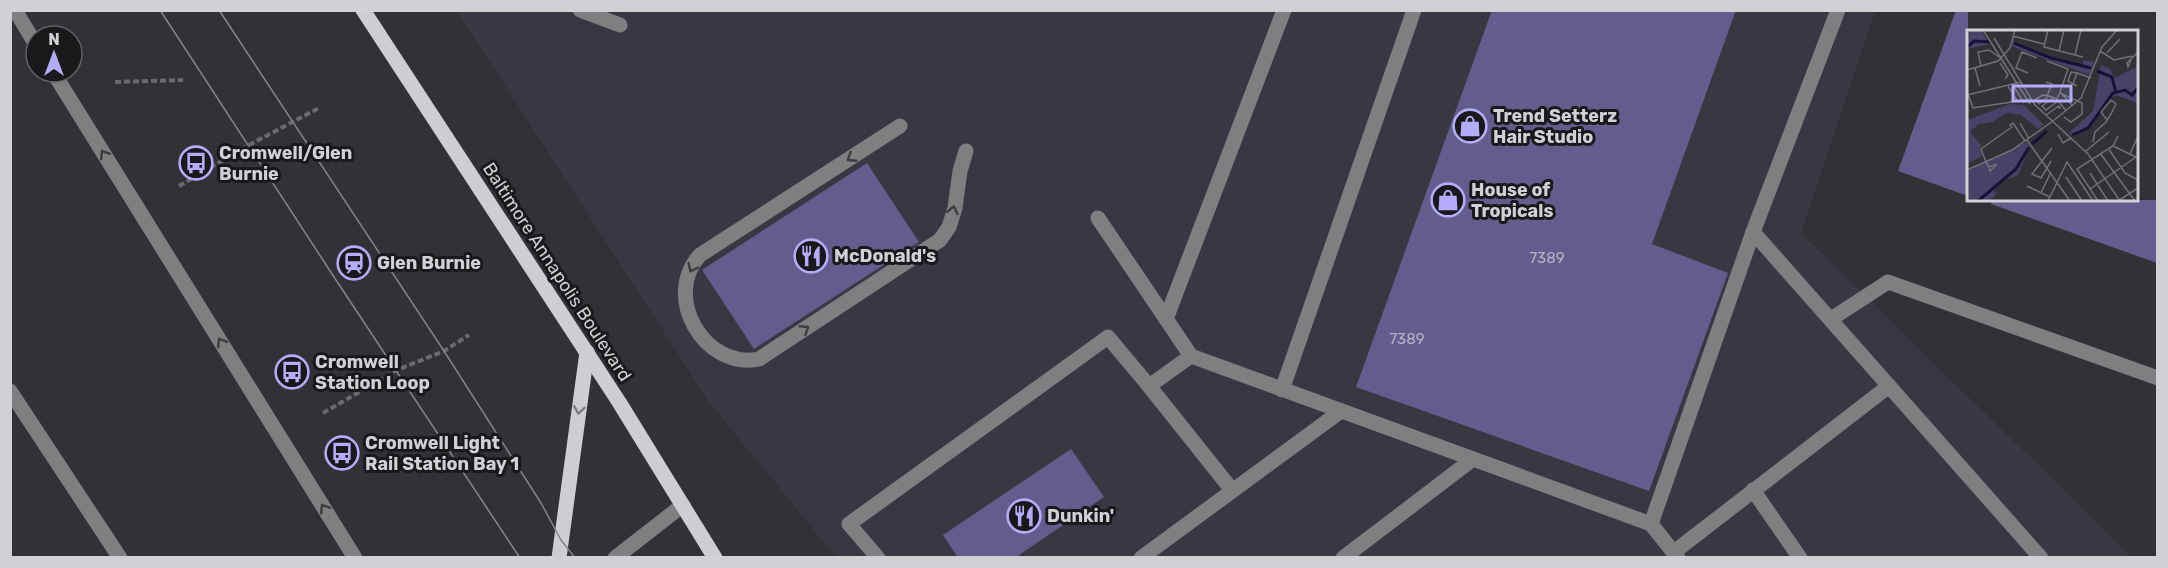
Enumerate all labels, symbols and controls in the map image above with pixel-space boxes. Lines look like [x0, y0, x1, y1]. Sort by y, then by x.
north arrow [24, 24, 84, 84]
text: N [48, 30, 60, 49]
inset map [1967, 30, 2138, 201]
place label: Trend Setterz Hair Studio [1493, 105, 1617, 148]
shop icon: Trend Setterz Hair Studio [1452, 108, 1488, 144]
place label: Cromwell/Glen Burnie [219, 142, 352, 185]
bus stop icon: Cromwell/Glen Burnie [178, 145, 214, 181]
one-way arrow [100, 150, 112, 160]
one-way arrow [846, 151, 857, 162]
street label: Baltimore Annapolis Boulevard [478, 159, 636, 385]
place label: House of Tropicals [1471, 179, 1553, 222]
shop icon: House of Tropicals [1430, 182, 1466, 218]
one-way arrow [946, 206, 959, 216]
restaurant icon: McDonald's [793, 238, 829, 274]
station icon: Glen Burnie [336, 245, 372, 281]
place label: McDonald's [834, 245, 936, 267]
house number: 7389 [1529, 249, 1565, 267]
place label: Glen Burnie [377, 252, 481, 274]
one-way arrow [687, 262, 699, 273]
one-way arrow [798, 325, 809, 336]
house number: 7389 [1389, 330, 1425, 348]
one-way arrow [217, 338, 229, 348]
place label: Cromwell Station Loop [315, 351, 430, 394]
bus stop icon: Cromwell Station Loop [274, 354, 310, 390]
one-way arrow [573, 406, 586, 415]
place label: Cromwell Light Rail Station Bay 1 [365, 432, 519, 475]
bus stop icon: Cromwell Light Rail Station Bay 1 [324, 435, 360, 471]
restaurant icon: Dunkin' [1006, 498, 1042, 534]
one-way arrow [320, 504, 332, 514]
place label: Dunkin' [1047, 505, 1114, 527]

